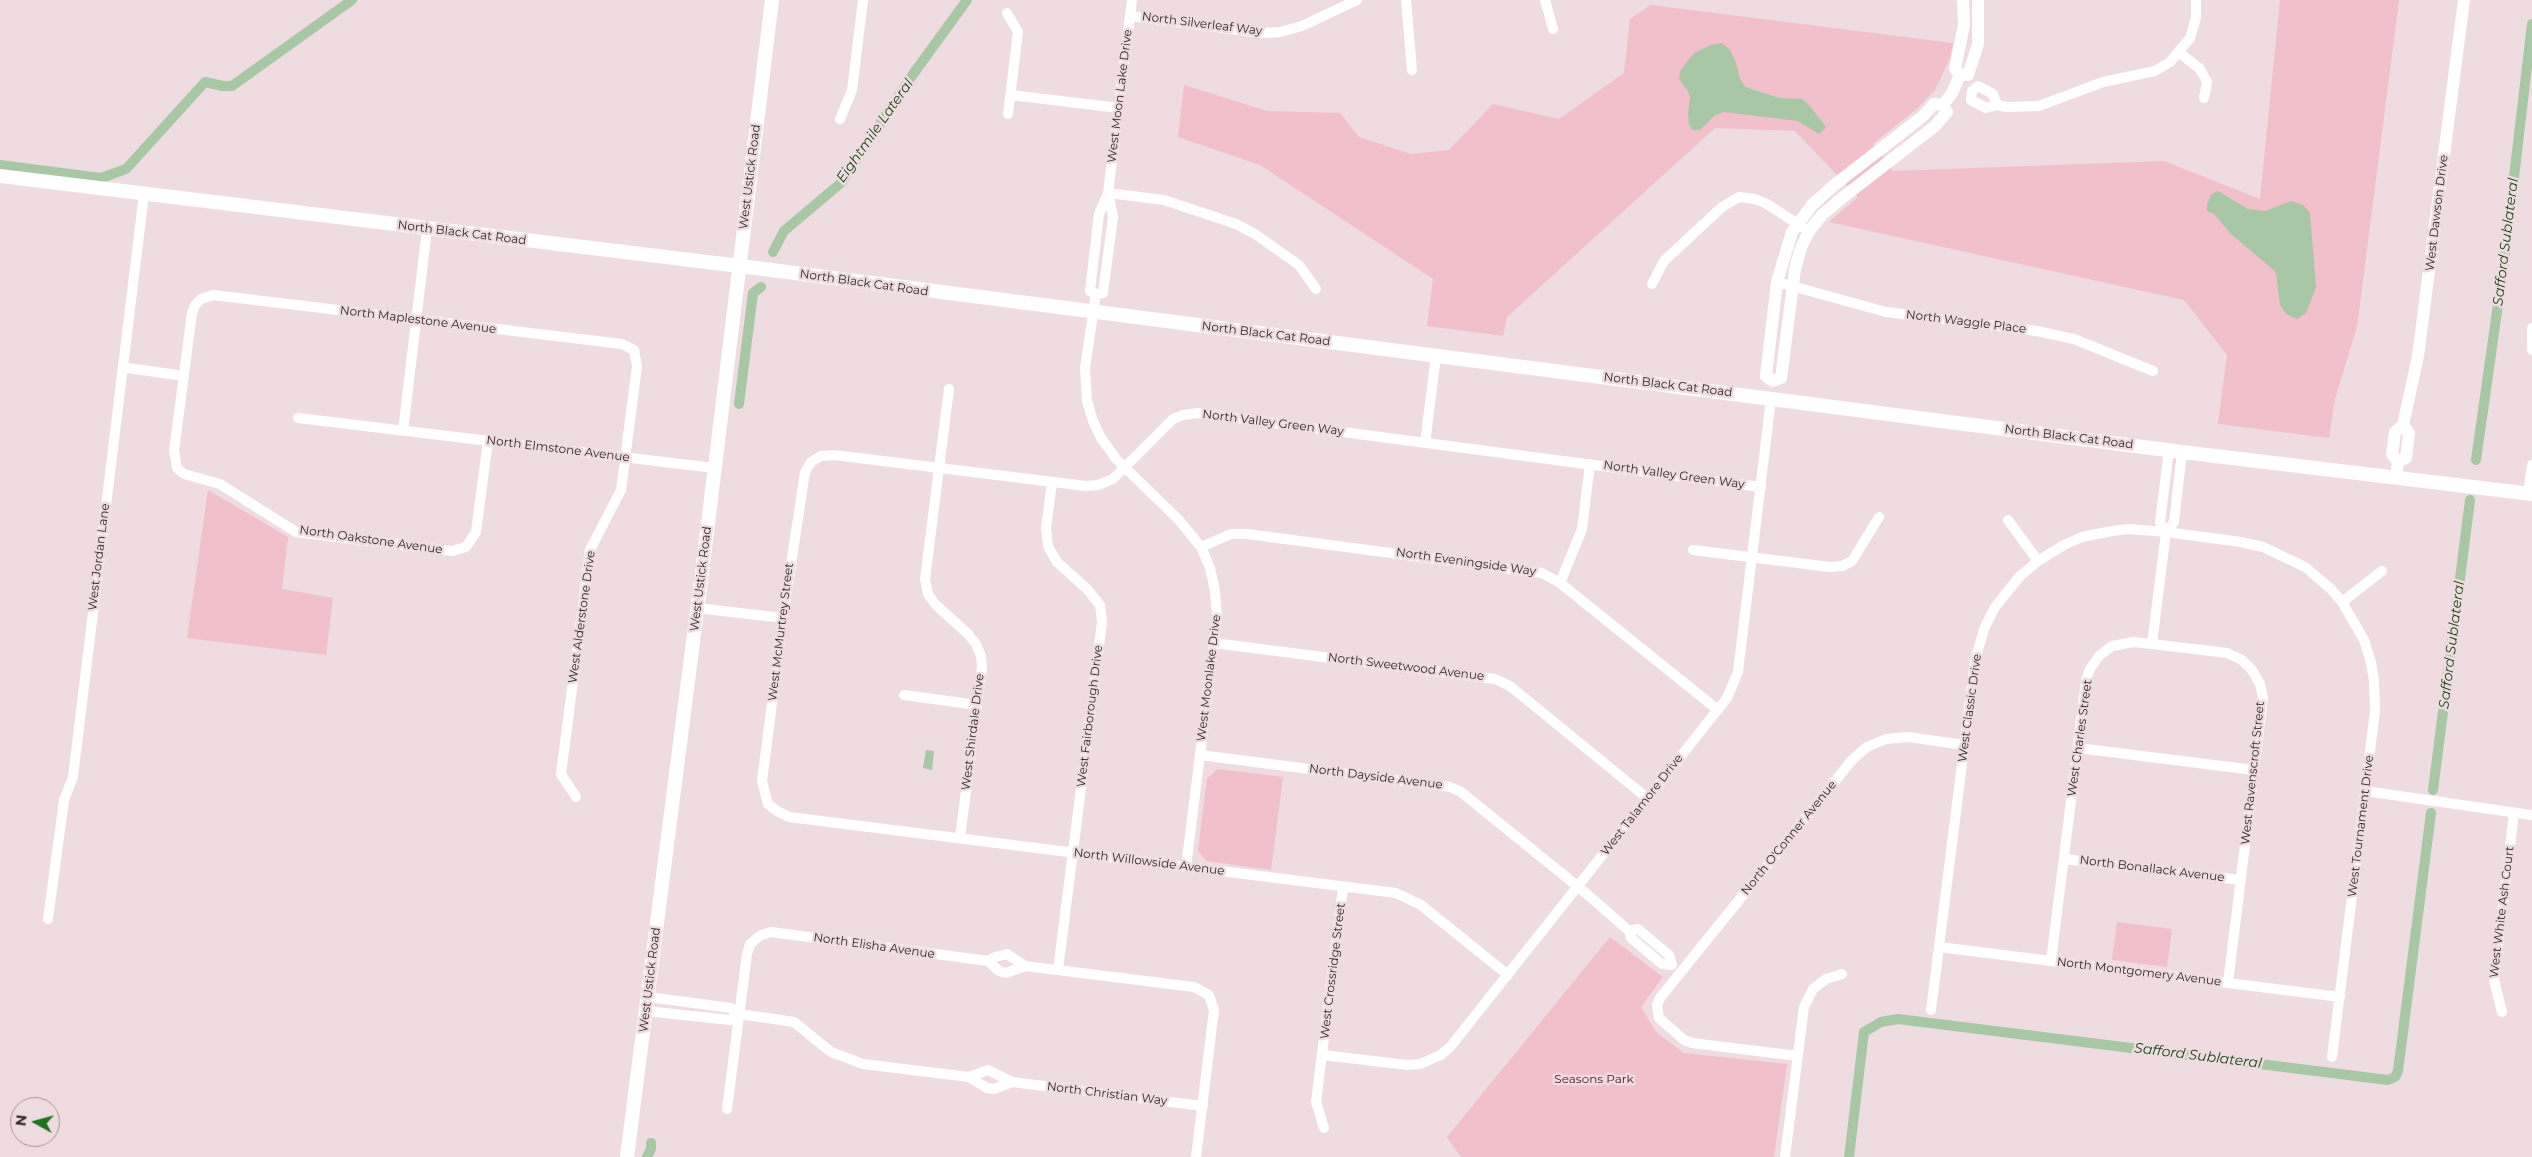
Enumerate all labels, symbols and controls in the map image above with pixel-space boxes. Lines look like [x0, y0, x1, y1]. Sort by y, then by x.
street label: North Silverleaf Way [1141, 9, 1263, 39]
street label: West Moon Lake Drive [1105, 28, 1135, 164]
water label: Eightmile Lateral [833, 76, 917, 186]
street label: West Ustick Road [736, 124, 764, 230]
street label: West Dawson Drive [2423, 154, 2451, 272]
water label: Safford Sublateral [2490, 177, 2522, 307]
street label: North Black Cat Road [397, 218, 527, 248]
street label: North Black Cat Road [799, 267, 929, 299]
street label: North Maplestone Avenue [339, 303, 497, 337]
street label: North Waggle Place [1905, 307, 2027, 337]
street label: North Black Cat Road [1201, 319, 1331, 349]
street label: North Black Cat Road [1603, 370, 1733, 400]
street label: North Valley Green Way [1202, 407, 1344, 439]
street label: North Black Cat Road [2004, 422, 2134, 452]
street label: North Elmstone Avenue [486, 433, 630, 465]
street label: North Valley Green Way [1603, 458, 1745, 492]
street label: West Jordan Lane [85, 503, 113, 611]
street label: North Oakstone Avenue [299, 523, 443, 557]
street label: West Ustick Road [687, 526, 715, 632]
street label: North Eveningside Way [1395, 545, 1537, 579]
street label: West Alderstone Drive [566, 550, 598, 684]
street label: West McMurtrey Street [765, 562, 797, 702]
water label: Safford Sublateral [2436, 580, 2468, 710]
street label: West Moonlake Drive [1194, 614, 1224, 742]
street label: West Fairborough Drive [1074, 644, 1106, 788]
street label: North Sweetwood Avenue [1327, 650, 1485, 684]
street label: West Classic Drive [1955, 653, 1985, 763]
street label: West Shirdale Drive [959, 673, 987, 791]
street label: West Charles Street [2065, 679, 2095, 797]
street label: West Ravenscroft Street [2238, 701, 2268, 845]
street label: West Talamore Drive [1598, 752, 1686, 858]
street label: West Tournament Drive [2345, 754, 2377, 898]
street label: North Dayside Avenue [1308, 762, 1444, 792]
street label: North O'Conner Avenue [1738, 778, 1840, 898]
street label: West White Ash Court [2487, 845, 2517, 979]
street label: North Willowside Avenue [1073, 846, 1225, 878]
street label: North Bonallack Avenue [2079, 853, 2225, 885]
street label: West Crossridge Street [1317, 902, 1349, 1040]
street label: West Ustick Road [636, 927, 664, 1033]
street label: North Elisha Avenue [812, 930, 936, 962]
street label: North Montgomery Avenue [2056, 955, 2222, 989]
water label: Safford Sublateral [2133, 1040, 2263, 1072]
park label: Seasons Park [1554, 1072, 1634, 1086]
street label: North Christian Way [1046, 1079, 1168, 1109]
north arrow [10, 1097, 60, 1147]
text: N [11, 1114, 31, 1127]

